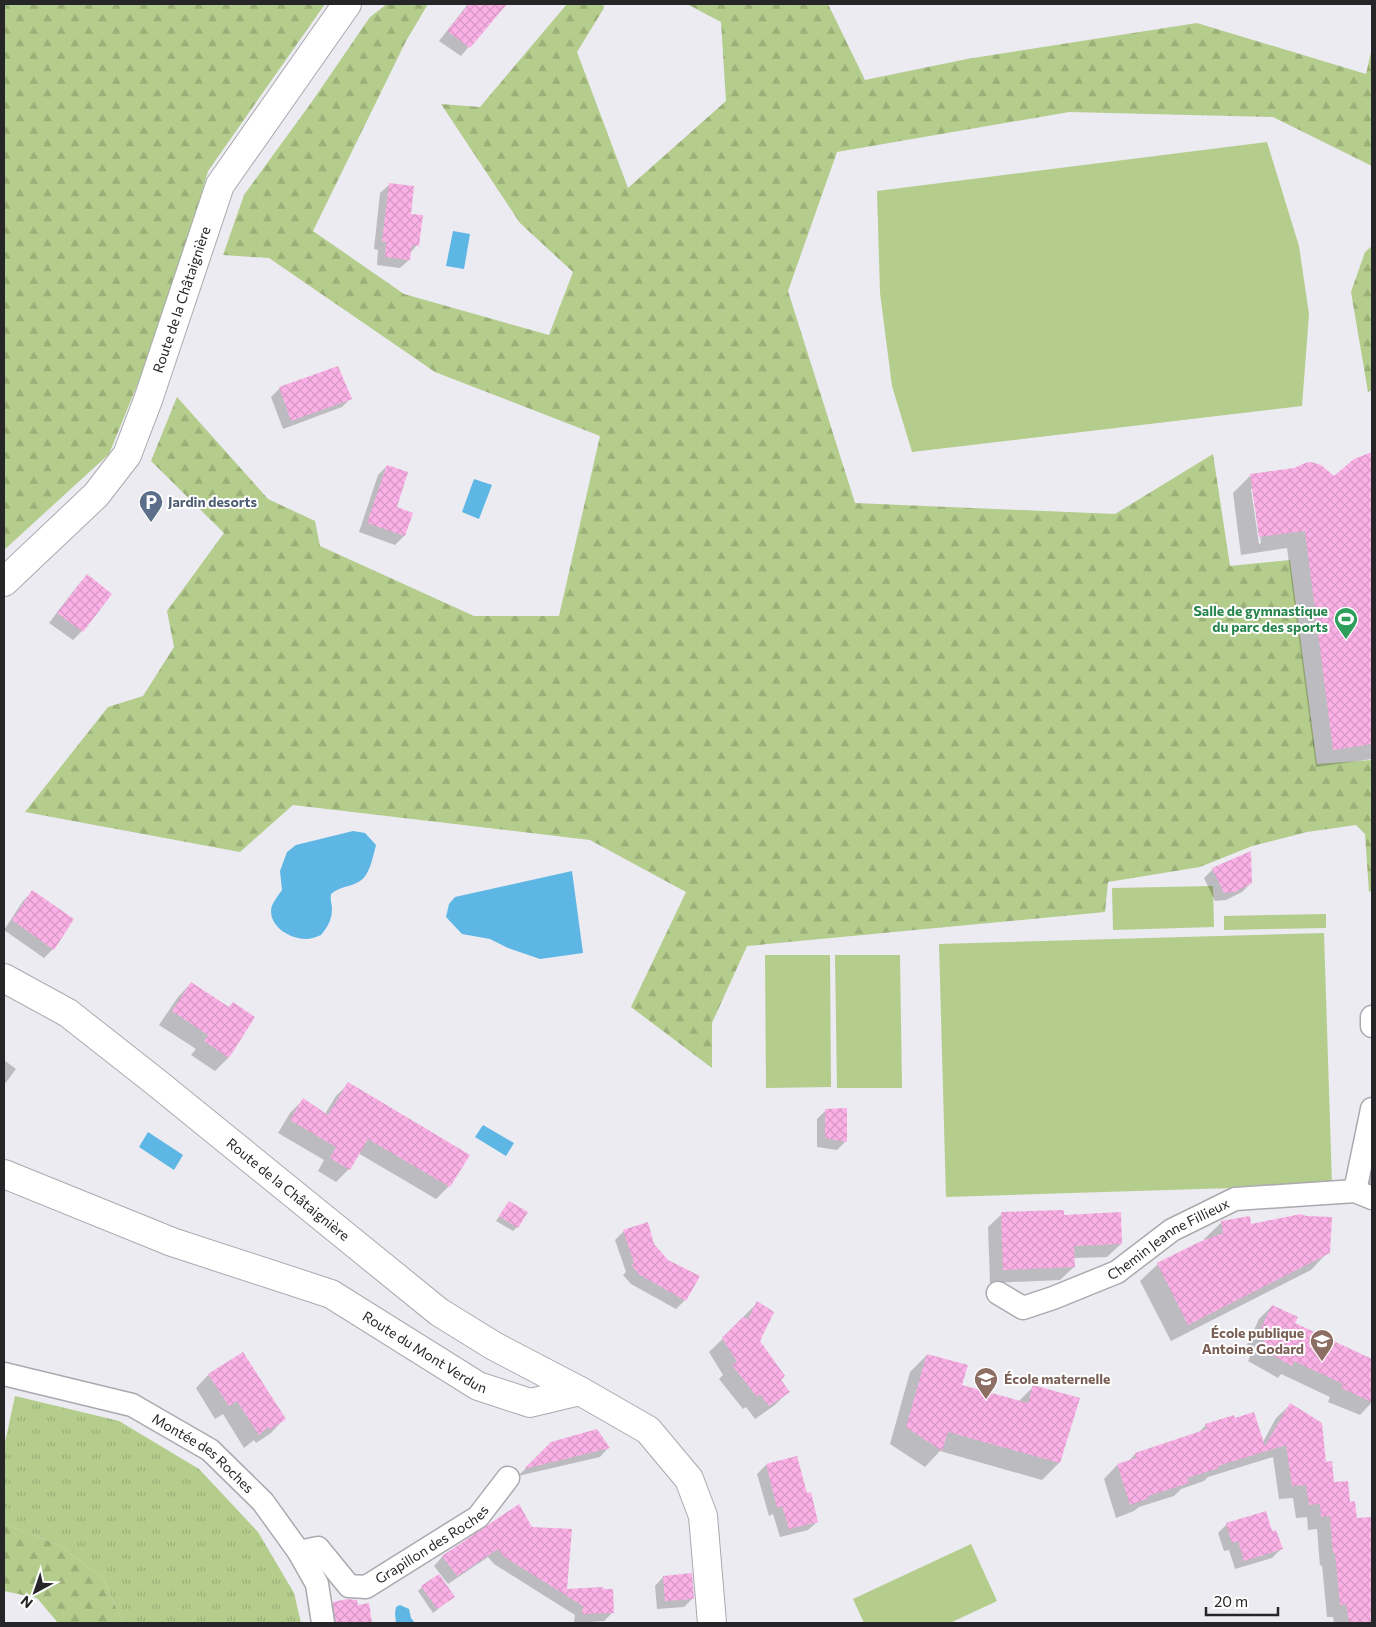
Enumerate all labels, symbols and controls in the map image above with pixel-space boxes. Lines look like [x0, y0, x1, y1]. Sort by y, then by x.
street label: Route de la Châtaignière [149, 224, 214, 375]
parking icon: Jardin desorts [138, 489, 164, 523]
place label: Jardin desorts [168, 493, 257, 510]
place label: Salle de gymnastique du parc des sports [1193, 602, 1328, 635]
sports icon: Salle de gymnastique du parc des sports [1333, 606, 1359, 640]
street label: Route de la Châtaignière [223, 1134, 353, 1244]
street label: Chemin Jeanne Fillieux [1105, 1194, 1232, 1283]
street label: Route du Mont Verdun [360, 1307, 489, 1396]
place label: École publique Antoine Godard [1202, 1324, 1304, 1357]
school or university icon: École publique Antoine Godard [1309, 1328, 1335, 1362]
school or university icon: École maternelle [973, 1366, 999, 1400]
place label: École maternelle [1004, 1370, 1110, 1387]
street label: Montée des Roches [149, 1409, 258, 1496]
street label: Grapillon des Roches [372, 1502, 492, 1587]
north arrow [10, 1567, 60, 1617]
scale bar [1206, 1584, 1278, 1616]
text: N [17, 1592, 36, 1612]
text: 20 m [1214, 1592, 1248, 1610]

